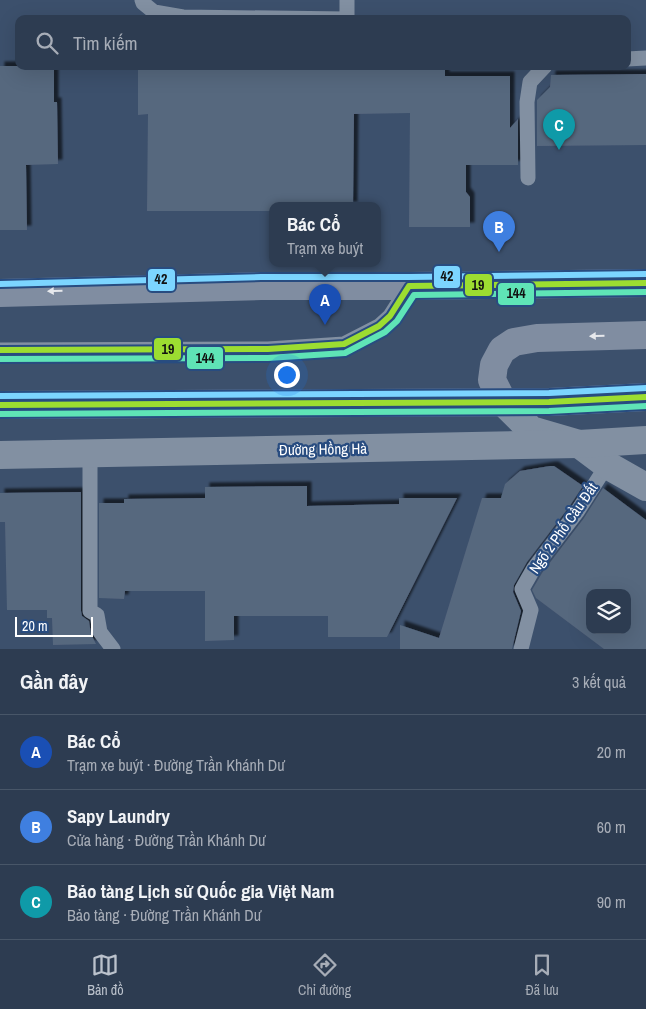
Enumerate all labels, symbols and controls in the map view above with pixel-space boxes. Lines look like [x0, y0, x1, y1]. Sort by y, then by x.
search box [15, 15, 631, 70]
icon: search [33, 29, 61, 57]
text: Tìm kiếm [73, 30, 138, 56]
pin: C [543, 109, 575, 150]
popup [269, 202, 381, 267]
text: Bác Cổ [287, 211, 341, 237]
pin: B [483, 211, 515, 252]
text: Trạm xe buýt [287, 237, 363, 259]
line badge: 42 [433, 265, 461, 289]
text: 42 [441, 267, 453, 285]
line badge: 42 [147, 268, 176, 292]
text: 42 [155, 270, 167, 288]
line badge: 19 [464, 273, 493, 297]
text: 19 [472, 276, 484, 294]
line badge: 144 [497, 282, 535, 306]
pin: A [309, 284, 341, 325]
text: 144 [506, 284, 526, 302]
one-way arrow [47, 288, 63, 296]
one-way arrow [589, 332, 605, 340]
line badge: 19 [153, 337, 182, 361]
text: 19 [162, 340, 174, 358]
line badge: 144 [186, 346, 224, 370]
text: 144 [195, 349, 215, 367]
your location [274, 362, 300, 388]
street label: Đường Hồng Hà [279, 438, 367, 460]
street label: Ngõ 2 Phố Cầu Đất [524, 478, 603, 578]
map controls [586, 589, 631, 634]
button: layers [586, 589, 631, 634]
scale bar [15, 614, 92, 637]
text: 20 m [22, 617, 48, 635]
text: Gần đây [20, 667, 88, 696]
text: 3 kết quả [572, 671, 626, 693]
text: Bác Cổ [67, 728, 121, 754]
text: A [31, 741, 41, 763]
text: 20 m [597, 741, 626, 763]
text: Trạm xe buýt · Đường Trần Khánh Dư [67, 754, 285, 776]
text: Sapy Laundry [67, 803, 170, 829]
text: B [31, 816, 41, 838]
text: 60 m [597, 816, 626, 838]
text: Cửa hàng · Đường Trần Khánh Dư [67, 829, 265, 851]
text: Bảo tàng Lịch sử Quốc gia Việt Nam [67, 878, 334, 904]
text: C [31, 891, 41, 913]
text: 90 m [597, 891, 626, 913]
text: Bảo tàng · Đường Trần Khánh Dư [67, 904, 261, 926]
tab: Bản đồ [87, 951, 124, 999]
tab: Chỉ đường [298, 951, 351, 999]
tab: Đã lưu [526, 951, 559, 999]

